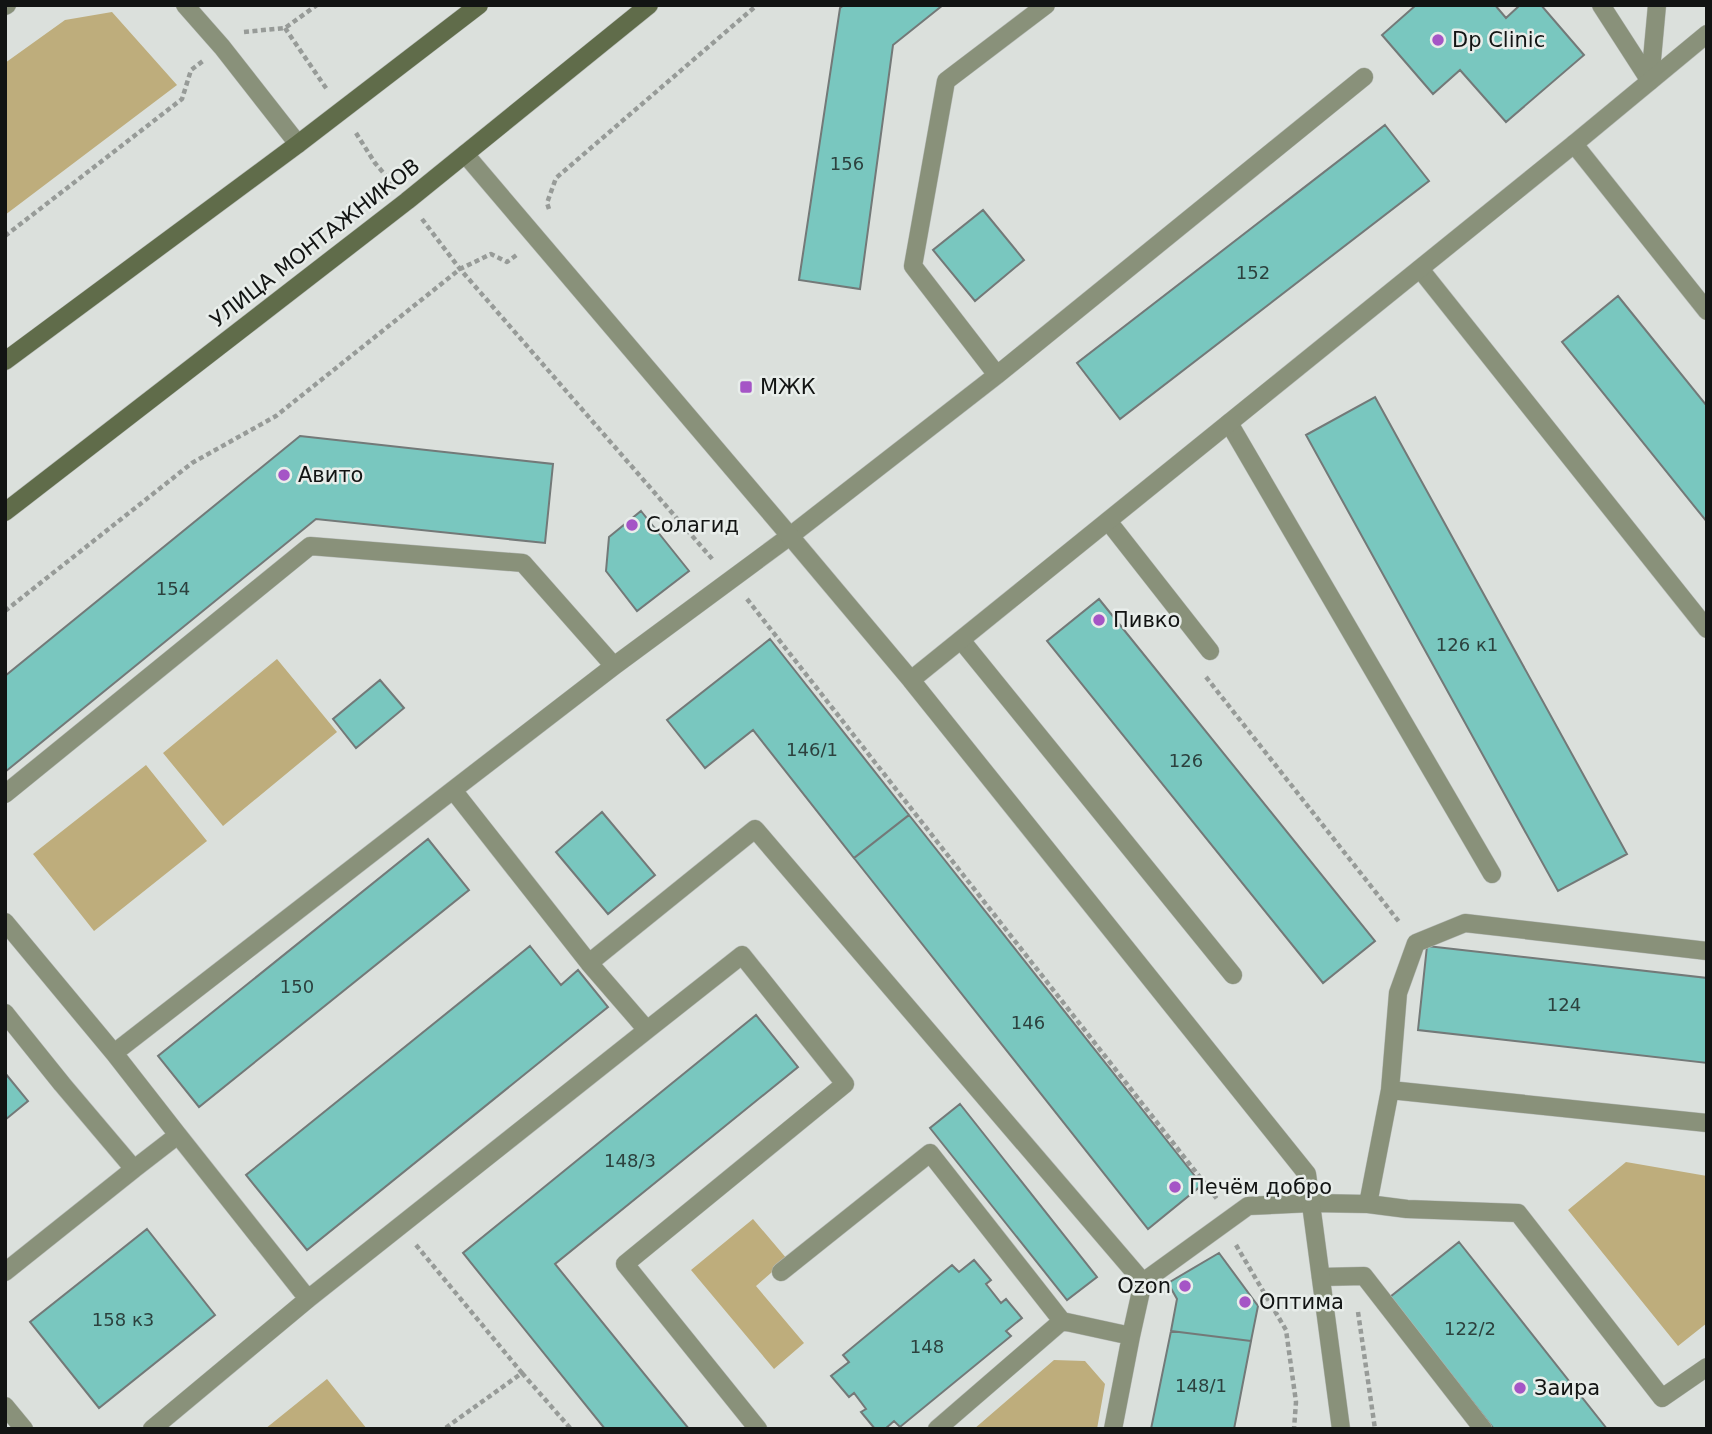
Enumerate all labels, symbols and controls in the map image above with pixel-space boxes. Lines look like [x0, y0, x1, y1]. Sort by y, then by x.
place label: Dp Clinic [1452, 28, 1545, 52]
marker: Dp Clinic [1430, 32, 1446, 48]
house number: 156 [830, 153, 864, 174]
street label: УЛИЦА МОНТАЖНИКОВ [205, 154, 425, 332]
house number: 152 [1236, 262, 1270, 283]
place label: МЖК [760, 375, 816, 399]
marker: МЖК [738, 379, 754, 395]
place label: Авито [298, 463, 363, 487]
marker: Авито [276, 467, 292, 483]
place label: Солагид [646, 513, 739, 537]
marker: Солагид [624, 517, 640, 533]
house number: 154 [156, 578, 190, 599]
place label: Пивко [1113, 608, 1180, 632]
marker: Пивко [1091, 612, 1107, 628]
house number: 126 к1 [1436, 634, 1498, 655]
house number: 146/1 [786, 739, 838, 760]
house number: 126 [1169, 750, 1203, 771]
house number: 150 [280, 976, 314, 997]
house number: 124 [1547, 994, 1581, 1015]
house number: 146 [1011, 1012, 1045, 1033]
house number: 148/3 [604, 1150, 656, 1171]
place label: Печём добро [1189, 1175, 1332, 1199]
marker: Печём добро [1167, 1179, 1183, 1195]
place label: Ozon [1117, 1274, 1171, 1298]
marker: Ozon [1177, 1278, 1193, 1294]
place label: Оптима [1259, 1290, 1344, 1314]
marker: Оптима [1237, 1294, 1253, 1310]
house number: 158 к3 [92, 1309, 154, 1330]
house number: 122/2 [1444, 1318, 1496, 1339]
house number: 148 [910, 1336, 944, 1357]
house number: 148/1 [1175, 1375, 1227, 1396]
place label: Заира [1534, 1376, 1600, 1400]
marker: Заира [1512, 1380, 1528, 1396]

